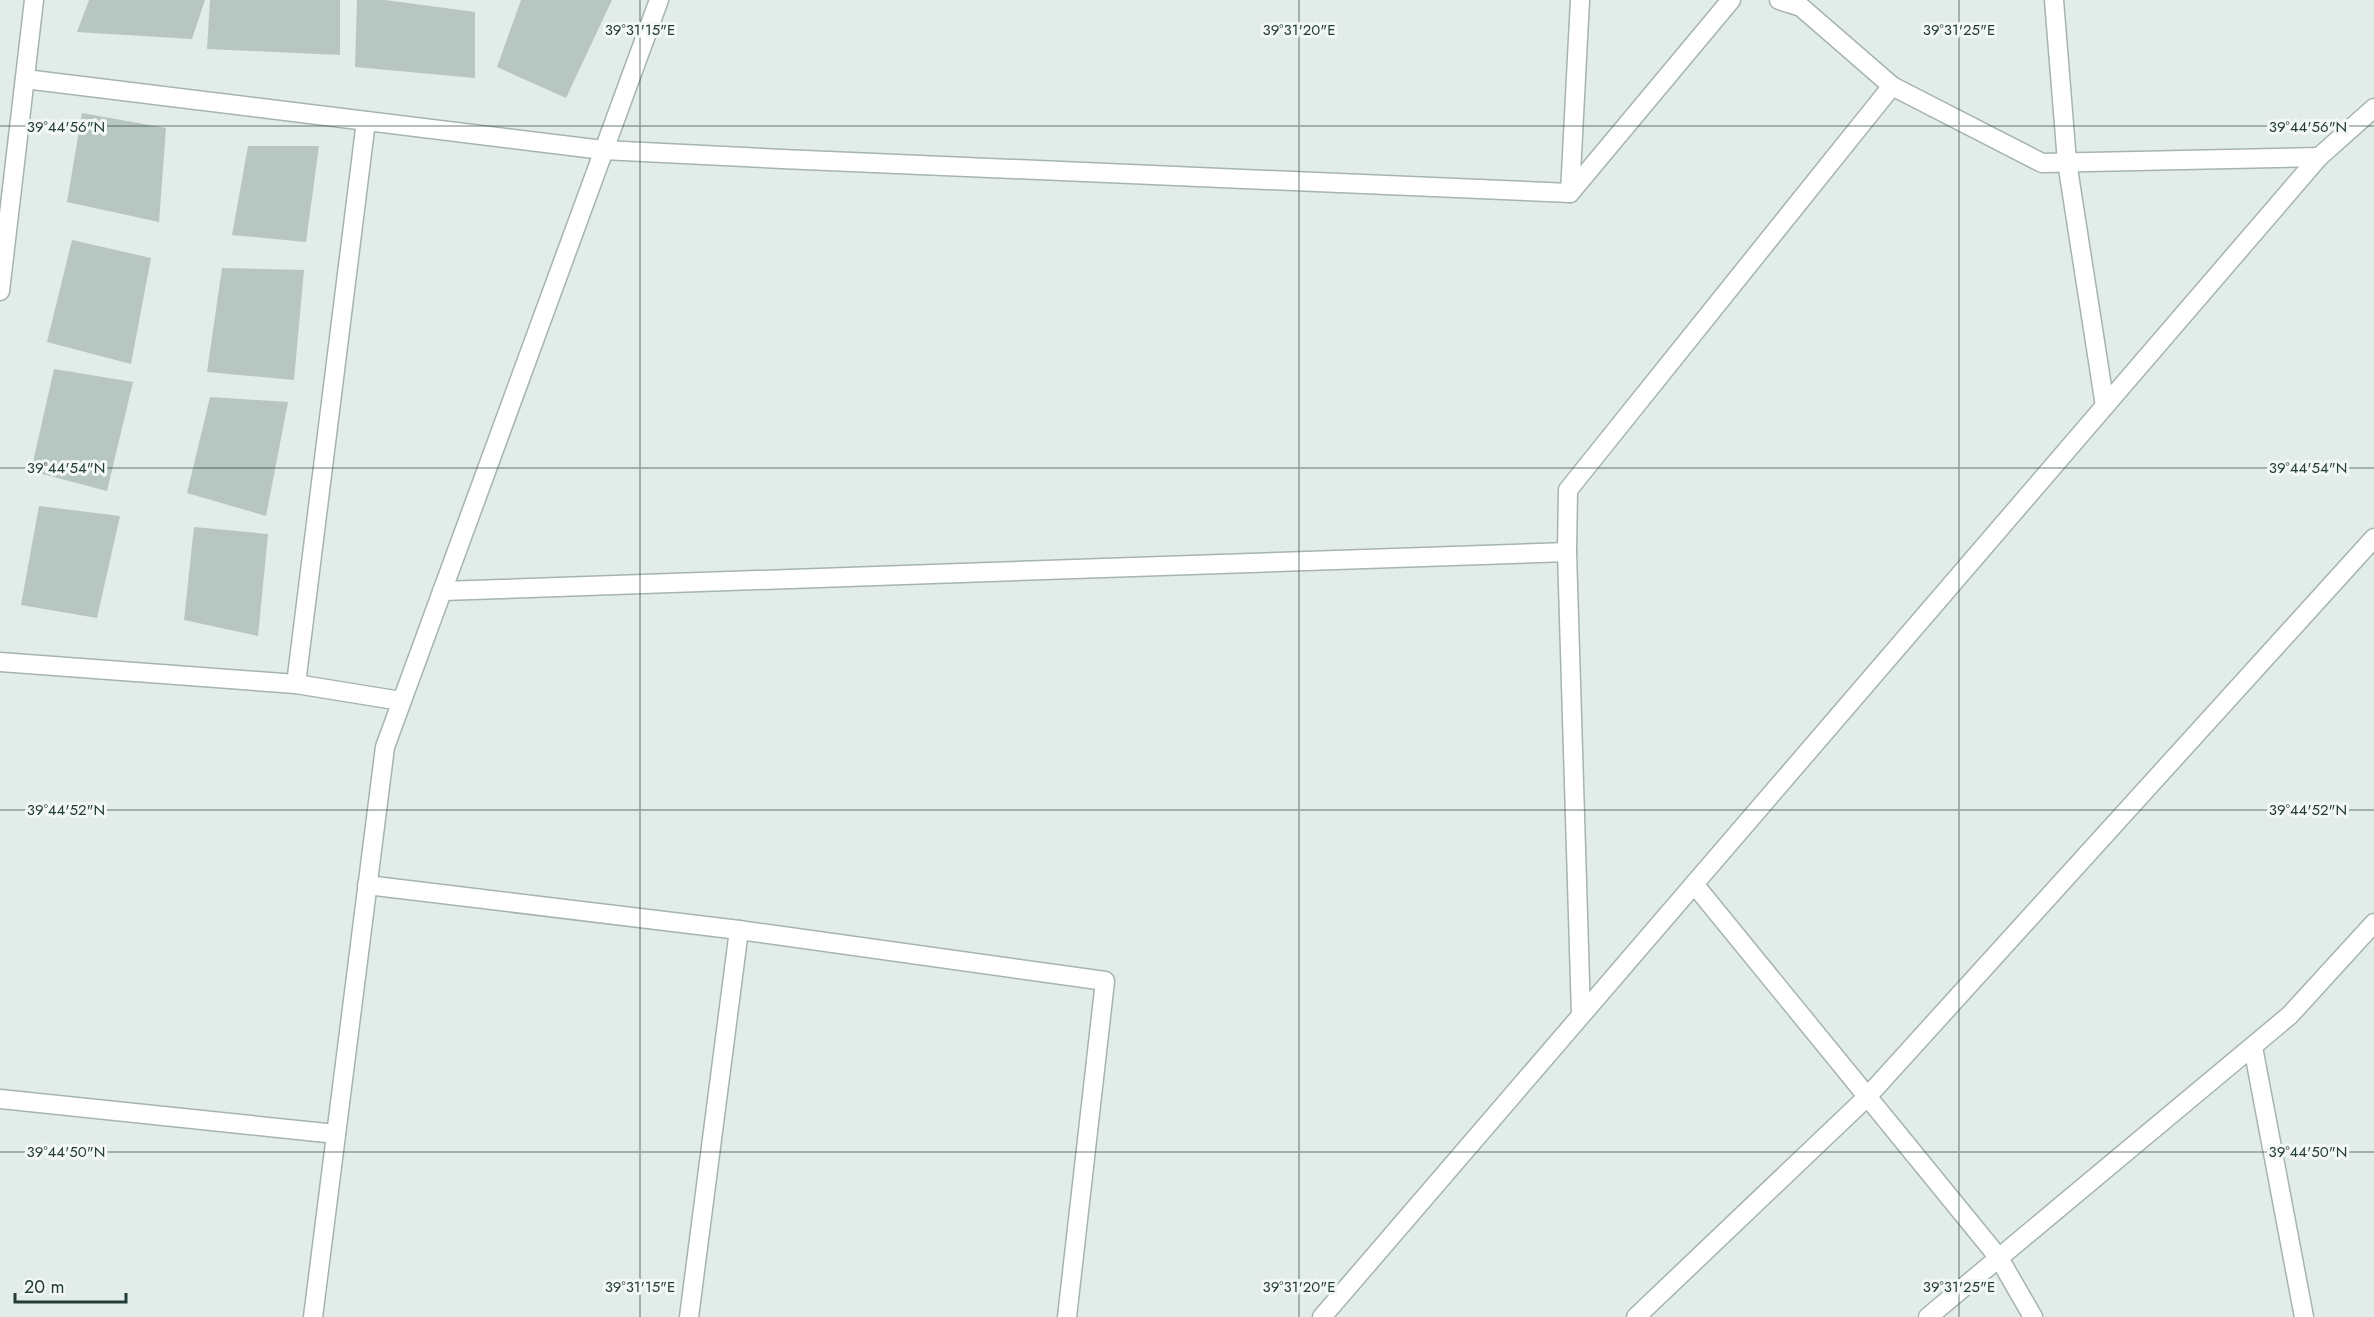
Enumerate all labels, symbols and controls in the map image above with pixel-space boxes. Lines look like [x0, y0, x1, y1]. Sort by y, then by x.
text: 39°31'15"E [605, 19, 675, 41]
text: 39°31'20"E [1263, 19, 1335, 41]
text: 39°31'25"E [1923, 19, 1995, 41]
text: 39°44'56"N [27, 116, 105, 138]
text: 39°44'56"N [2269, 116, 2347, 138]
text: 39°44'54"N [27, 457, 105, 479]
text: 39°44'54"N [2269, 457, 2347, 479]
text: 39°44'52"N [27, 799, 105, 821]
text: 39°44'52"N [2269, 799, 2347, 821]
text: 39°44'50"N [27, 1141, 105, 1163]
text: 39°44'50"N [2269, 1141, 2347, 1163]
scale bar [15, 1266, 126, 1304]
text: 20 m [24, 1274, 64, 1300]
text: 39°31'15"E [605, 1276, 675, 1298]
text: 39°31'20"E [1263, 1276, 1335, 1298]
text: 39°31'25"E [1923, 1276, 1995, 1298]

